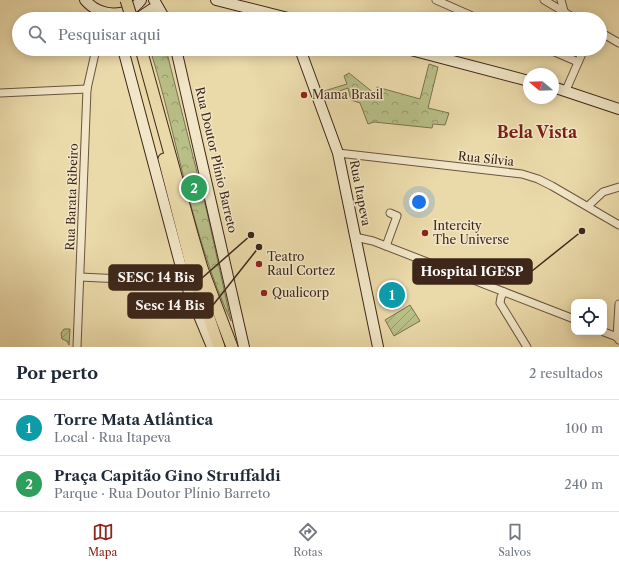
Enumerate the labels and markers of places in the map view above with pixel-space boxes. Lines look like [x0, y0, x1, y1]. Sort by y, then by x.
place label: Mama Brasil [312, 87, 383, 102]
marker: Mama Brasil [299, 90, 309, 100]
pin: 2 [181, 173, 207, 203]
place label: Intercity The Universe [433, 218, 510, 247]
marker: Intercity The Universe [420, 228, 430, 238]
place label: Teatro Raul Cortez [267, 249, 335, 278]
marker: Teatro Raul Cortez [254, 259, 264, 269]
callout: Hospital IGESP [413, 259, 532, 284]
callout: SESC 14 Bis [109, 265, 202, 290]
pin: 1 [379, 280, 405, 310]
place label: Qualicorp [272, 285, 329, 300]
marker: Qualicorp [259, 288, 269, 298]
callout: Sesc 14 Bis [128, 293, 213, 318]

